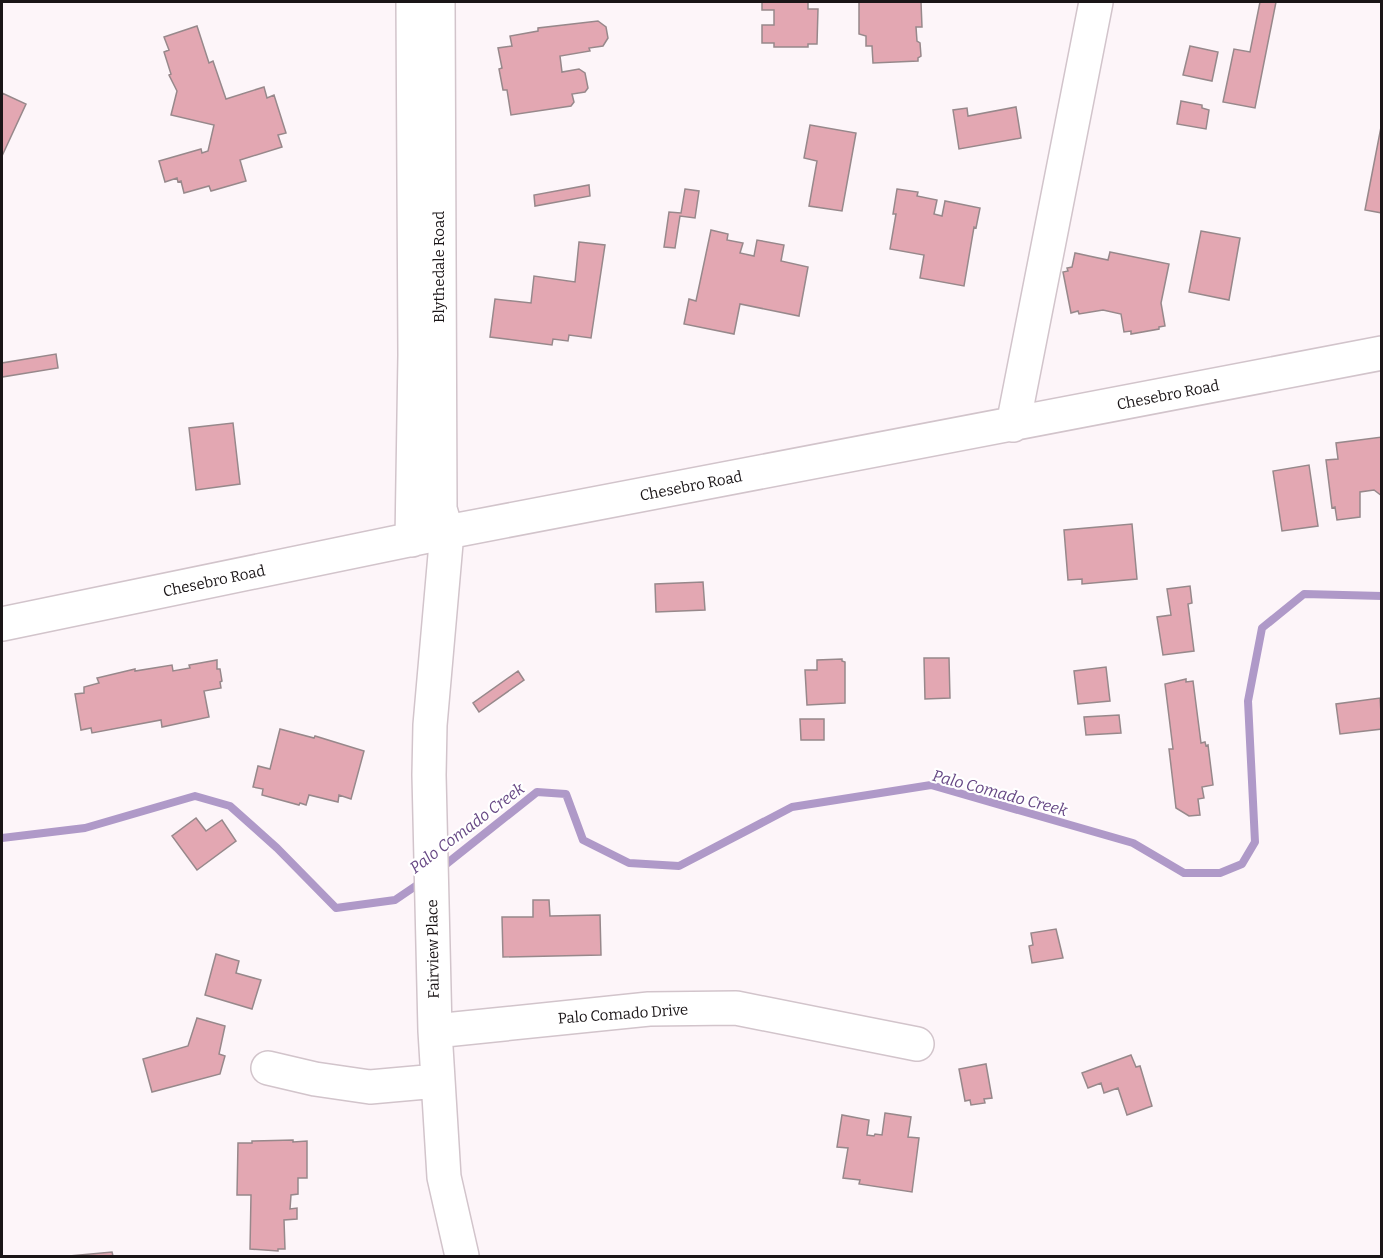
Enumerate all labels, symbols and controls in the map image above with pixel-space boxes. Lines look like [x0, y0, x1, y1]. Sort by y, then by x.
street label: Blythedale Road [430, 211, 448, 323]
street label: Chesebro Road [1115, 376, 1221, 414]
street label: Chesebro Road [638, 467, 744, 505]
street label: Chesebro Road [161, 561, 267, 601]
water label: Palo Comado Creek [931, 766, 1070, 820]
water label: Palo Comado Creek [406, 778, 528, 877]
street label: Fairview Place [423, 899, 443, 999]
street label: Palo Comado Drive [557, 1000, 689, 1028]

